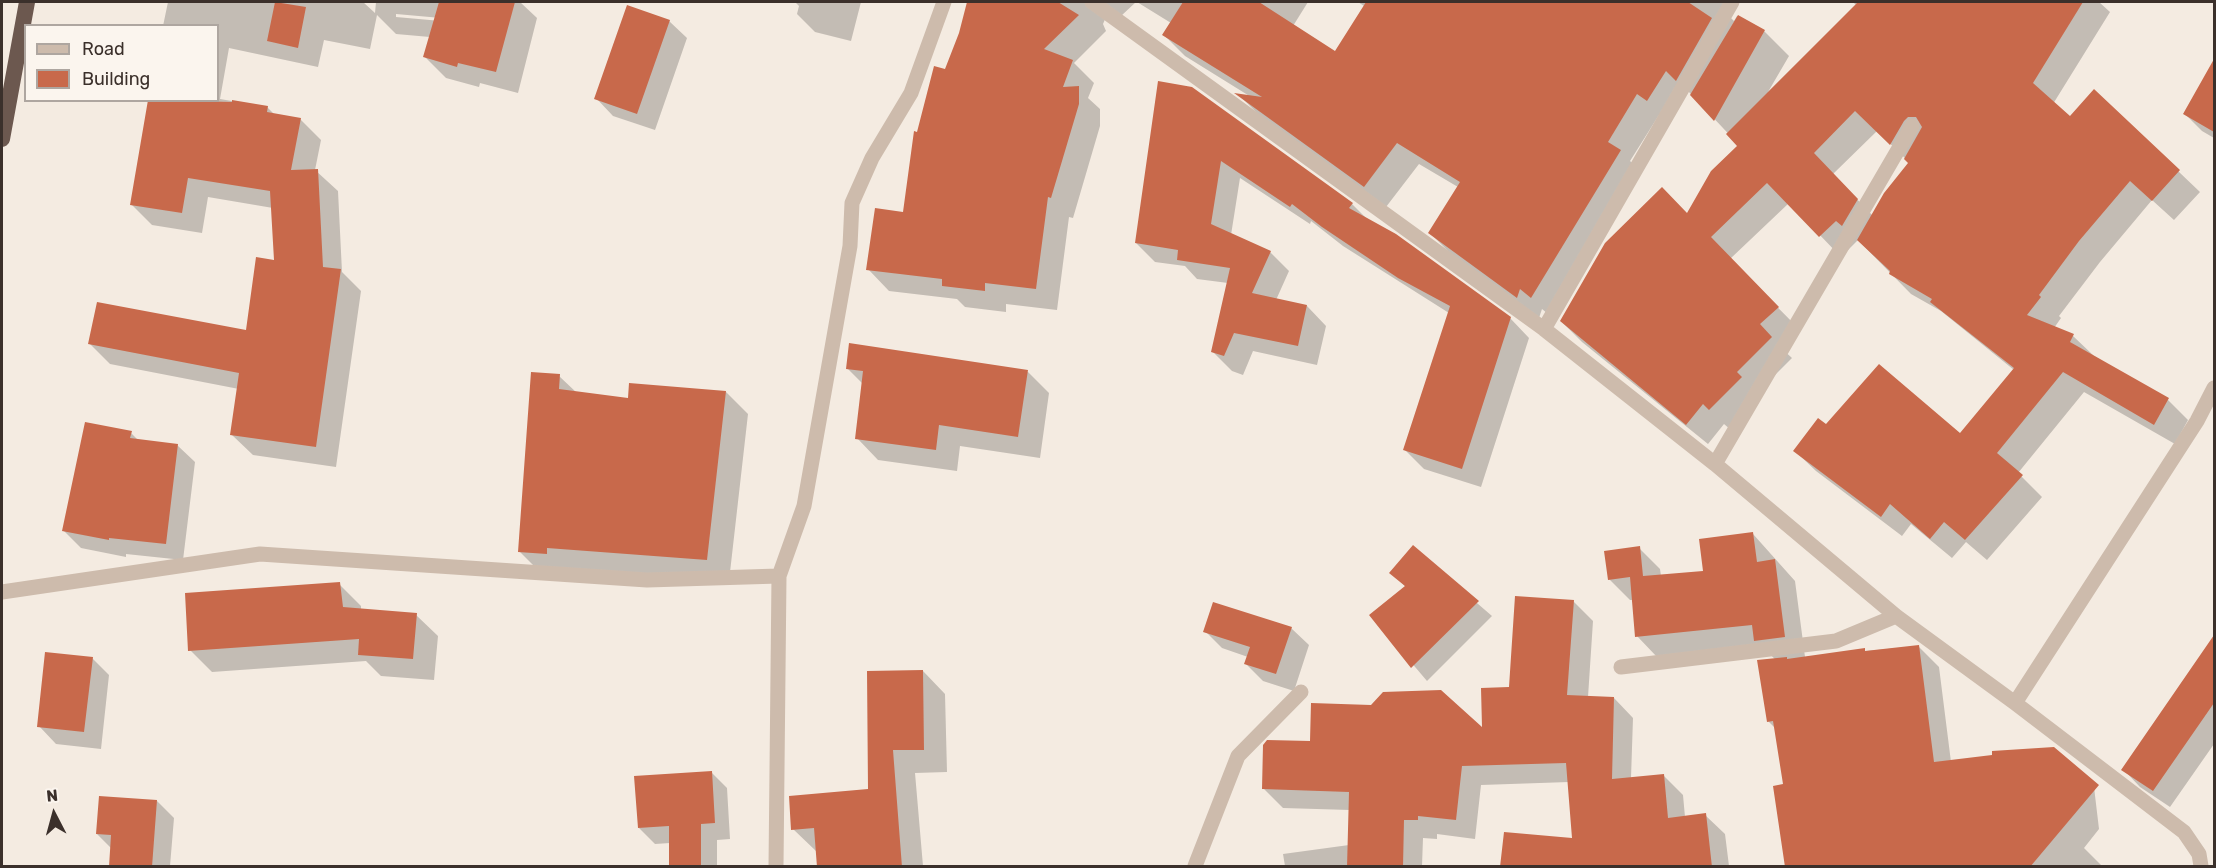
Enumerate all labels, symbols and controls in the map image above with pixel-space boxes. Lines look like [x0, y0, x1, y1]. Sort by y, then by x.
legend [24, 24, 219, 102]
text: Road [82, 38, 125, 60]
text: Building [82, 68, 150, 90]
north arrow [24, 784, 84, 844]
text: N [45, 786, 59, 806]

